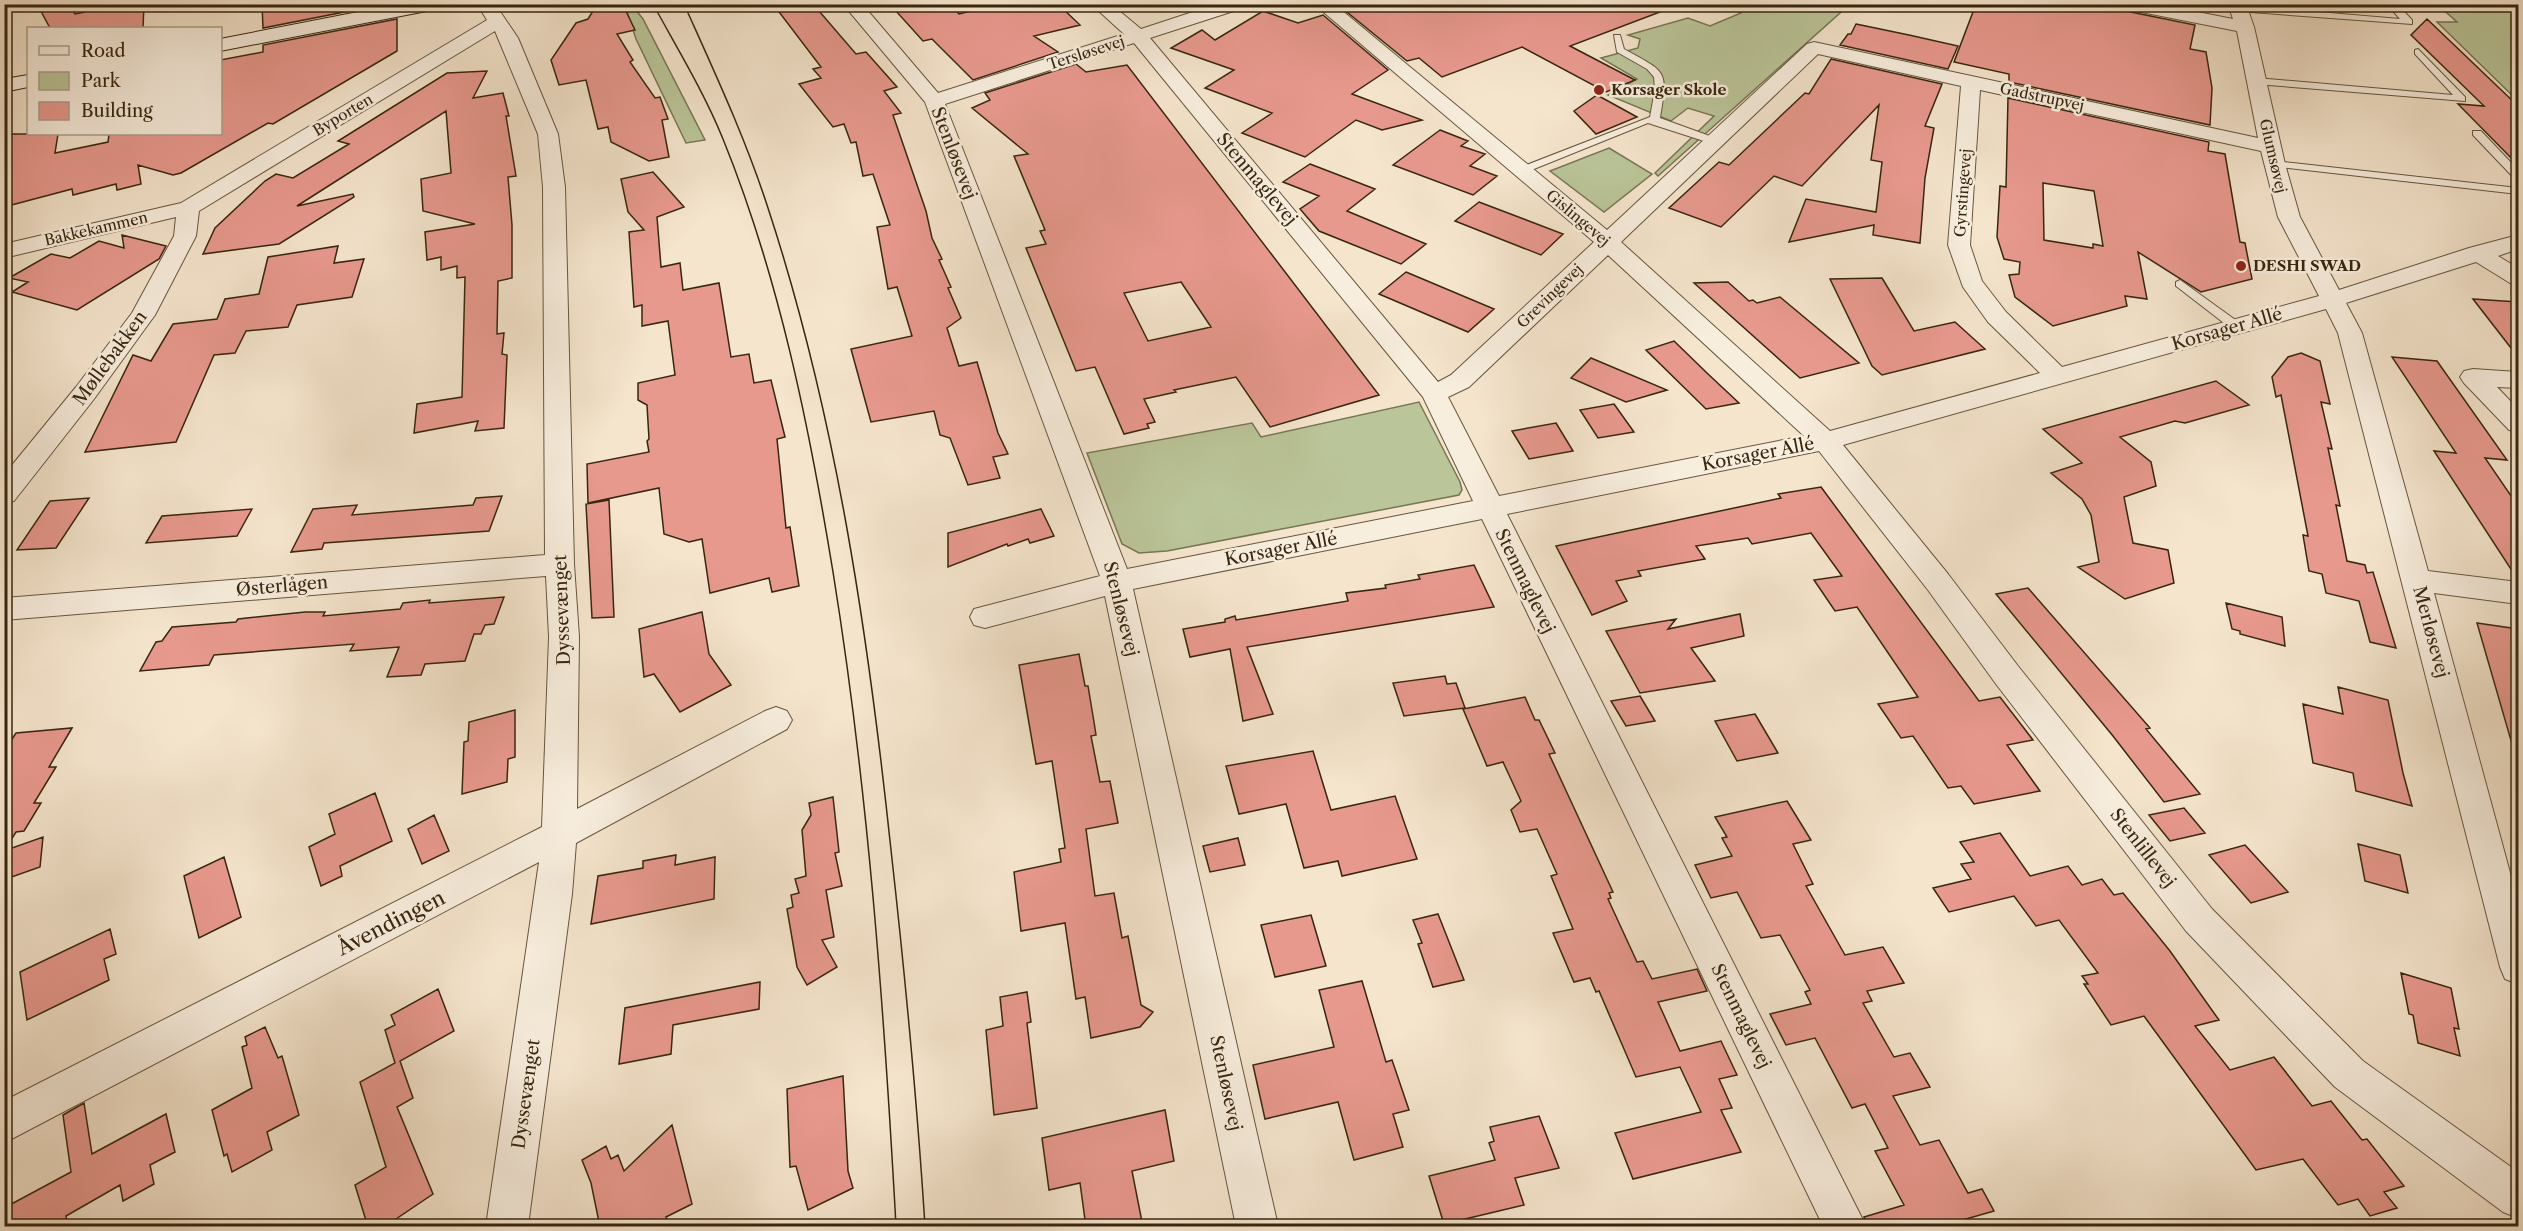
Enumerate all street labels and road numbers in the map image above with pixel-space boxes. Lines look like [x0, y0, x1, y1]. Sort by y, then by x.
street label: Tersløsevej [1045, 31, 1127, 74]
street label: Gadstrupvej [1998, 78, 2086, 115]
street label: Byporten [309, 89, 377, 140]
street label: Stenløsevej [926, 104, 982, 202]
street label: Glumsøvej [2256, 117, 2291, 195]
street label: Stenmaglevej [1212, 128, 1302, 230]
street label: Gyrstingevej [1950, 148, 1975, 238]
street label: Gislingevej [1542, 185, 1614, 250]
street label: Bakkekammen [42, 207, 150, 250]
street label: Grevingevej [1513, 259, 1587, 332]
street label: Korsager Allé [2169, 303, 2285, 355]
street label: Møllebakken [68, 306, 152, 410]
street label: Korsager Allé [1700, 432, 1816, 476]
street label: Stenmaglevej [1490, 525, 1560, 637]
street label: Korsager Allé [1223, 527, 1339, 571]
street label: Dyssevænget [549, 553, 575, 666]
street label: Stenløsevej [1099, 559, 1143, 659]
street label: Østerlågen [235, 571, 329, 601]
street label: Merløsevej [2408, 584, 2454, 680]
street label: Stenlillevej [2105, 804, 2181, 892]
street label: Åvendingen [332, 885, 449, 961]
street label: Stenmaglevej [1706, 960, 1776, 1072]
street label: Stenløsevej [1205, 1033, 1247, 1133]
street label: Dyssevænget [507, 1037, 545, 1151]

